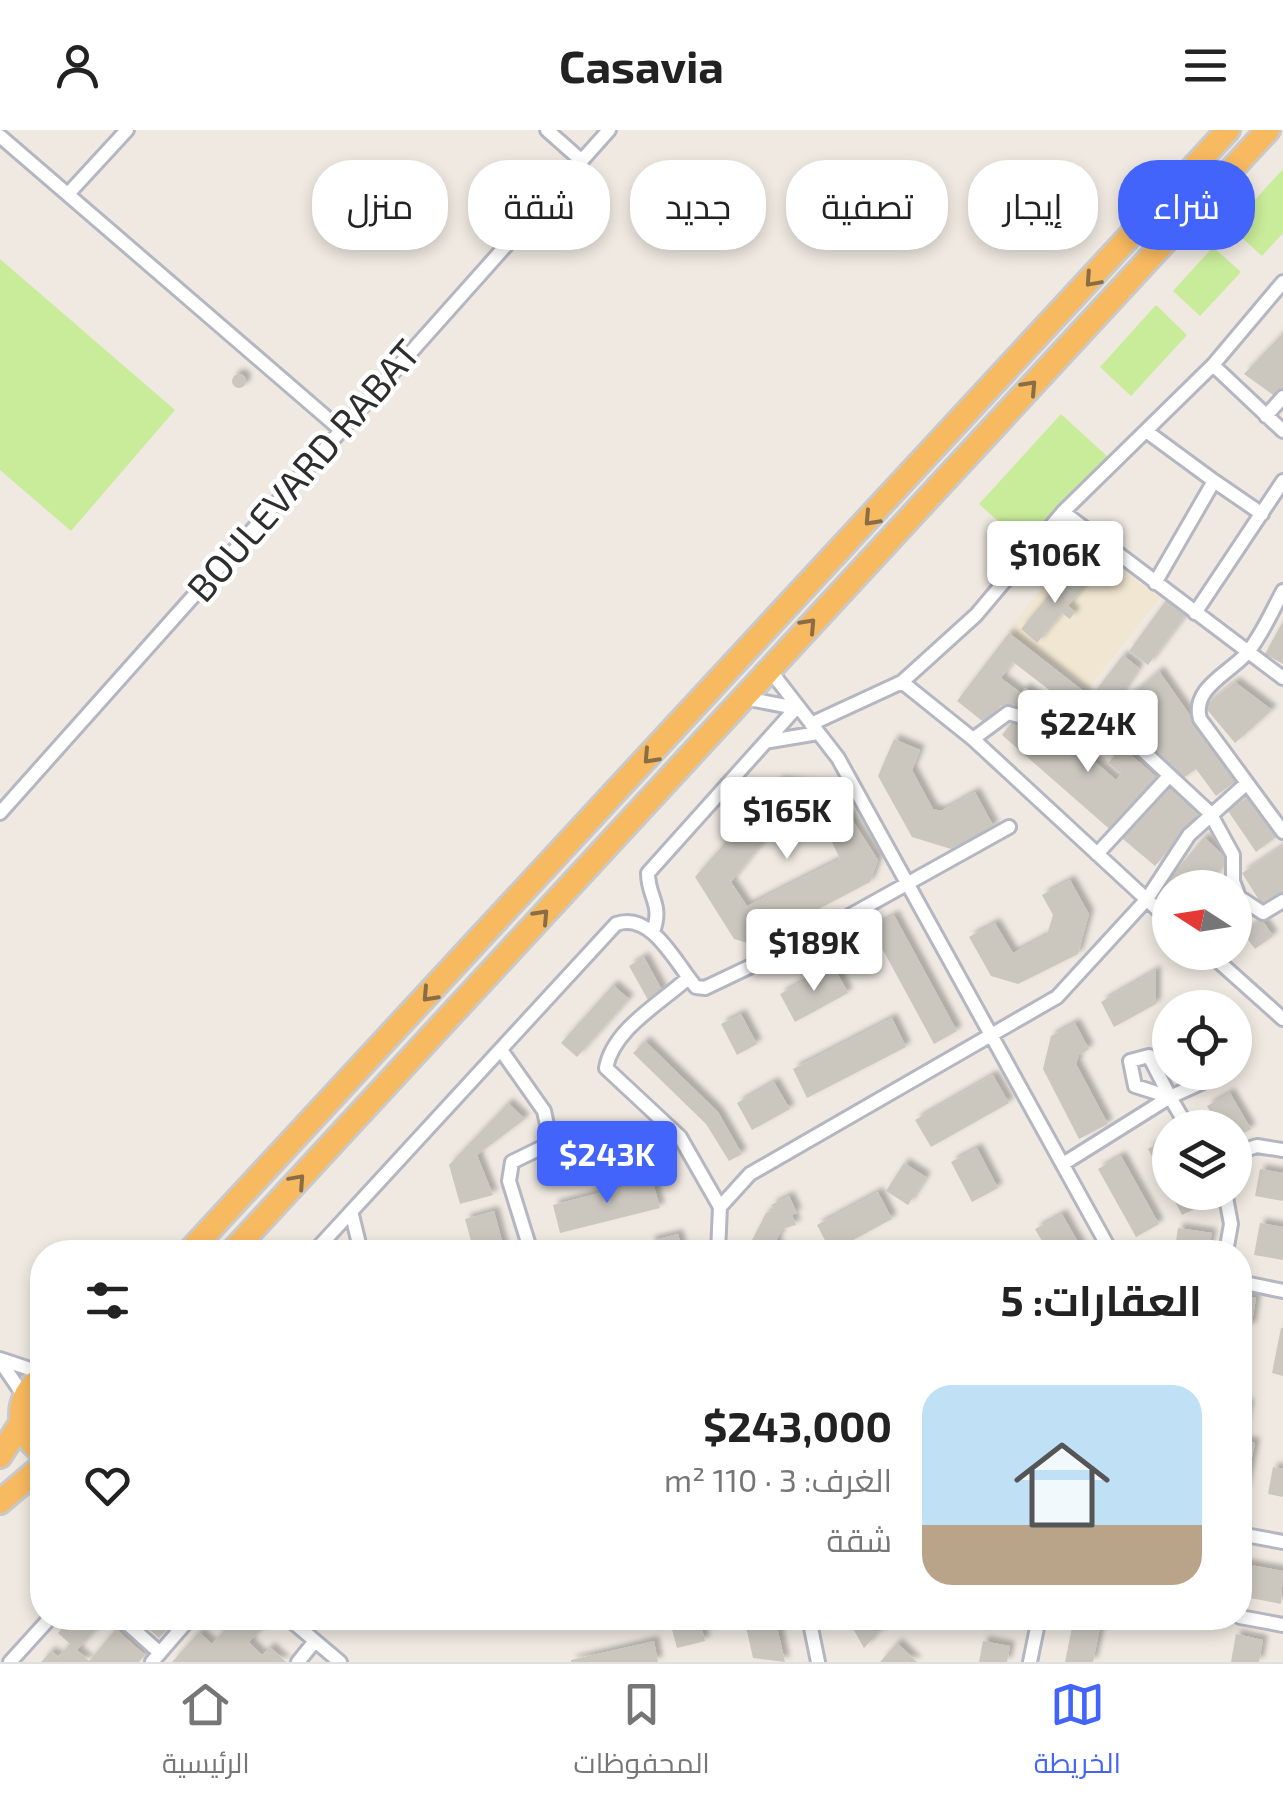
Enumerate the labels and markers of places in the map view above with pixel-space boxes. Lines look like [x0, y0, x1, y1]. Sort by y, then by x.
pin: $106K [985, 521, 1125, 606]
pin: $224K [1018, 690, 1158, 775]
pin: $165K [717, 777, 857, 862]
pin: $189K [744, 909, 884, 994]
pin: $243K [537, 1121, 677, 1206]

